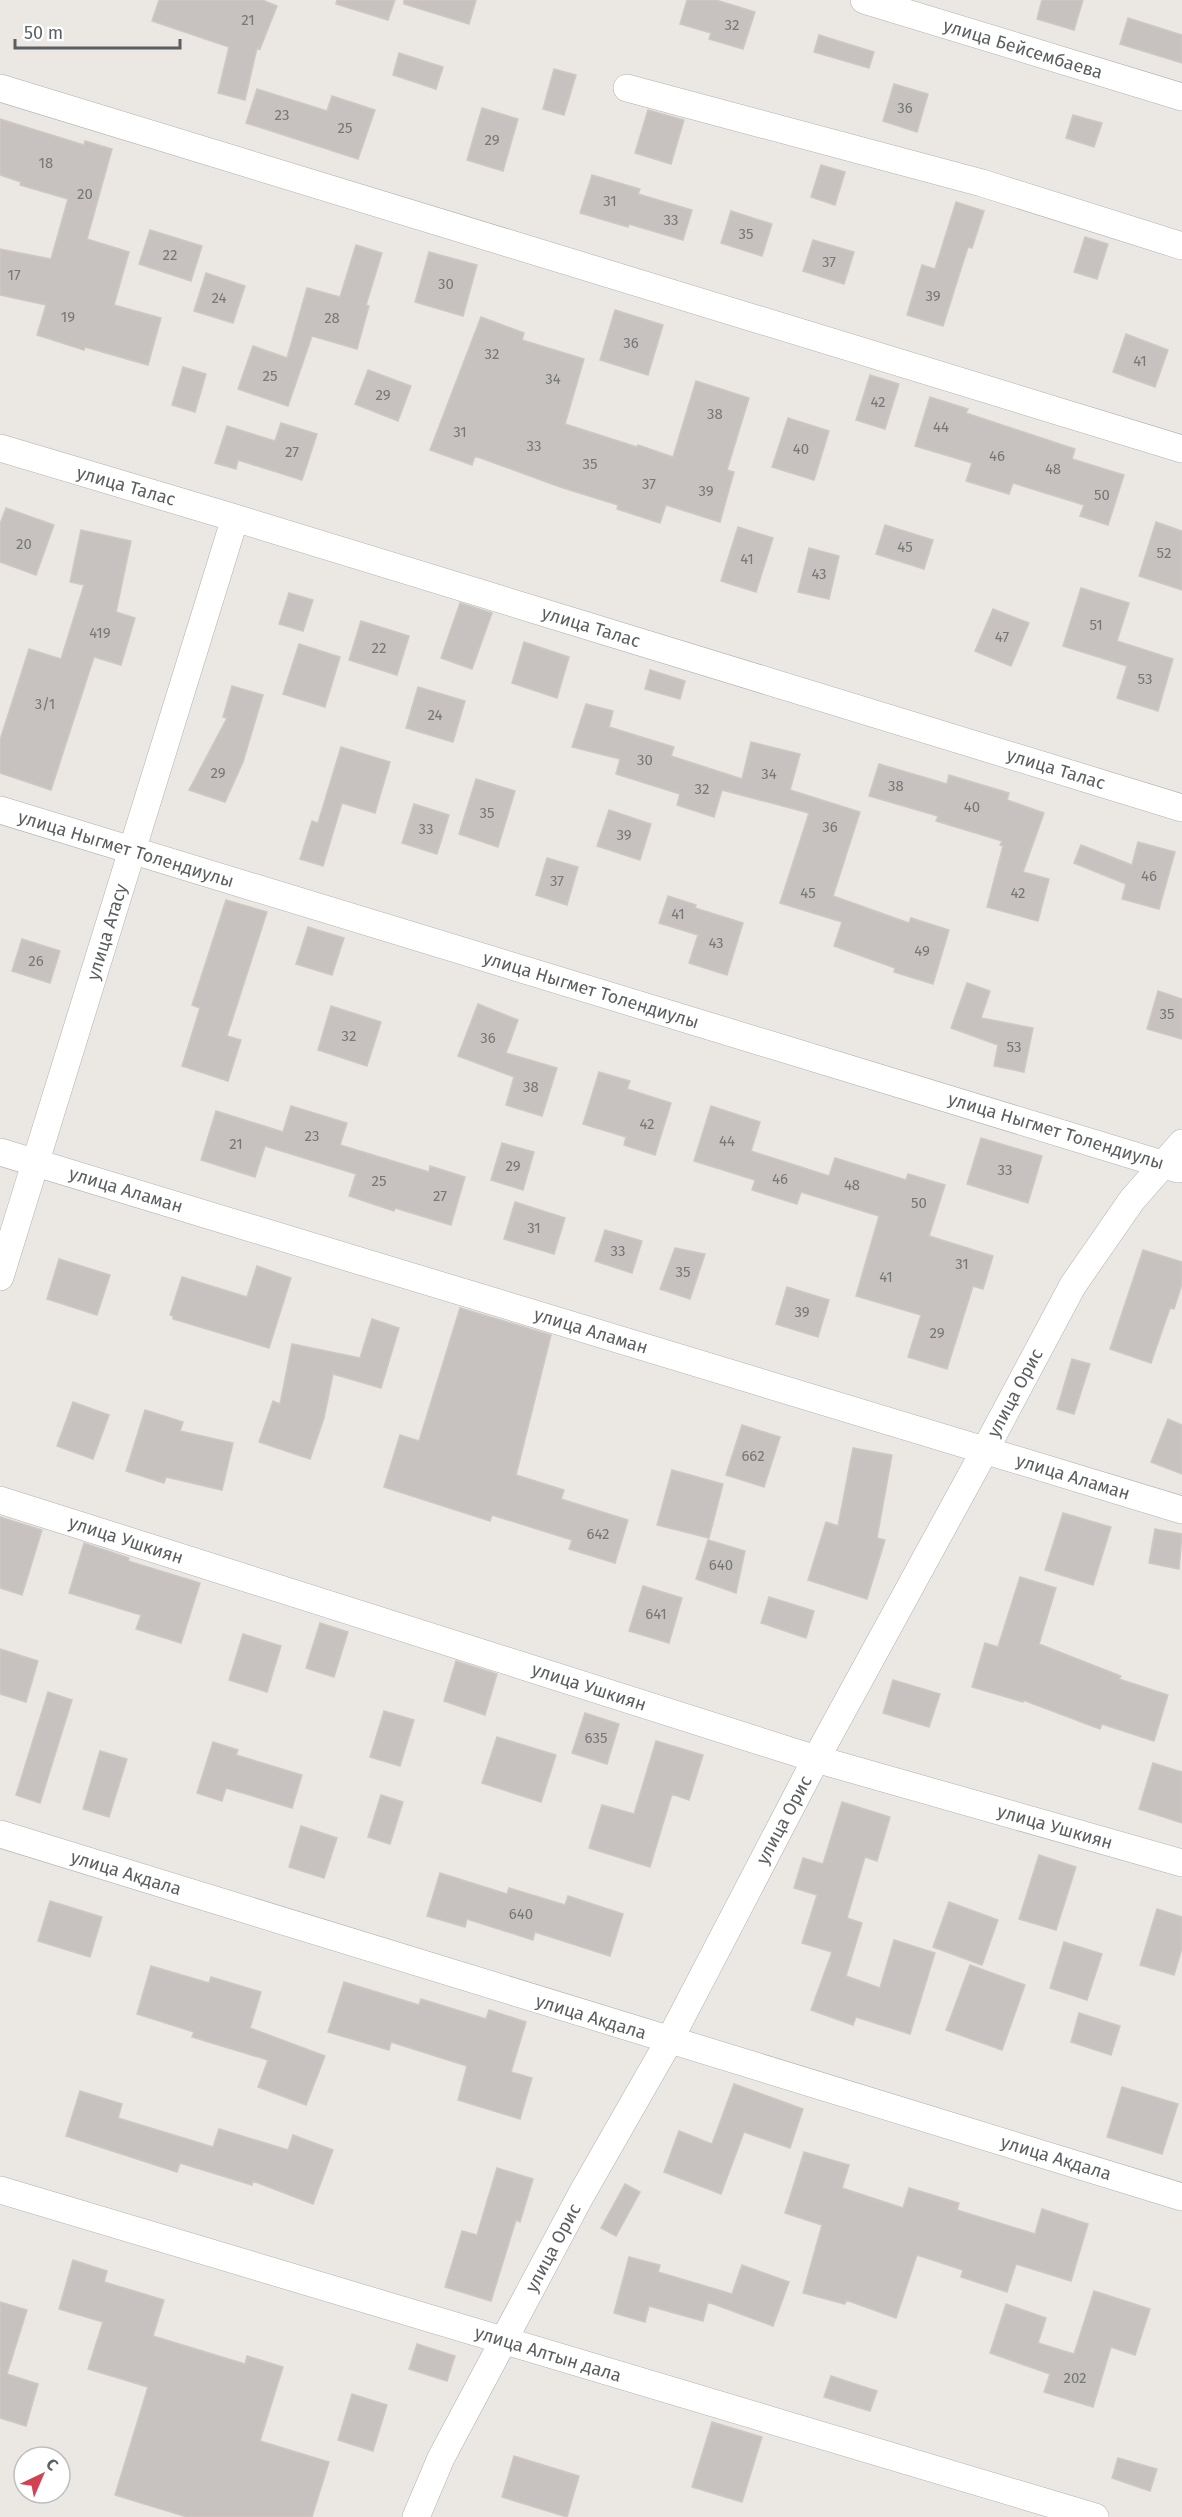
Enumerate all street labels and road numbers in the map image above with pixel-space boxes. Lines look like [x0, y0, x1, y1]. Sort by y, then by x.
street label: улица Бейсембаева [941, 14, 1105, 84]
street label: улица Талас [74, 461, 178, 511]
street label: улица Талас [539, 602, 643, 653]
street label: улица Талас [1004, 744, 1108, 795]
street label: улица Ныгмет Толендиулы [15, 806, 237, 892]
street label: улица Атасу [82, 881, 132, 983]
street label: улица Ныгмет Толендиулы [480, 947, 702, 1033]
street label: улица Ныгмет Толендиулы [945, 1088, 1167, 1174]
street label: улица Аламан [66, 1162, 186, 1218]
street label: улица Аламан [531, 1303, 651, 1359]
street label: улица Орис [982, 1344, 1048, 1441]
street label: улица Аламан [1013, 1449, 1133, 1505]
street label: улица Ушкиян [66, 1511, 186, 1569]
street label: улица Ушкиян [529, 1658, 649, 1716]
street label: улица Орис [751, 1771, 817, 1868]
street label: улица Ушкиян [995, 1800, 1115, 1854]
street label: улица Акдала [68, 1846, 184, 1900]
street label: улица Акдала [533, 1990, 649, 2044]
street label: улица Акдала [998, 2131, 1114, 2185]
street label: улица Орис [520, 2199, 586, 2296]
street label: улица Алтын дала [472, 2321, 624, 2387]

